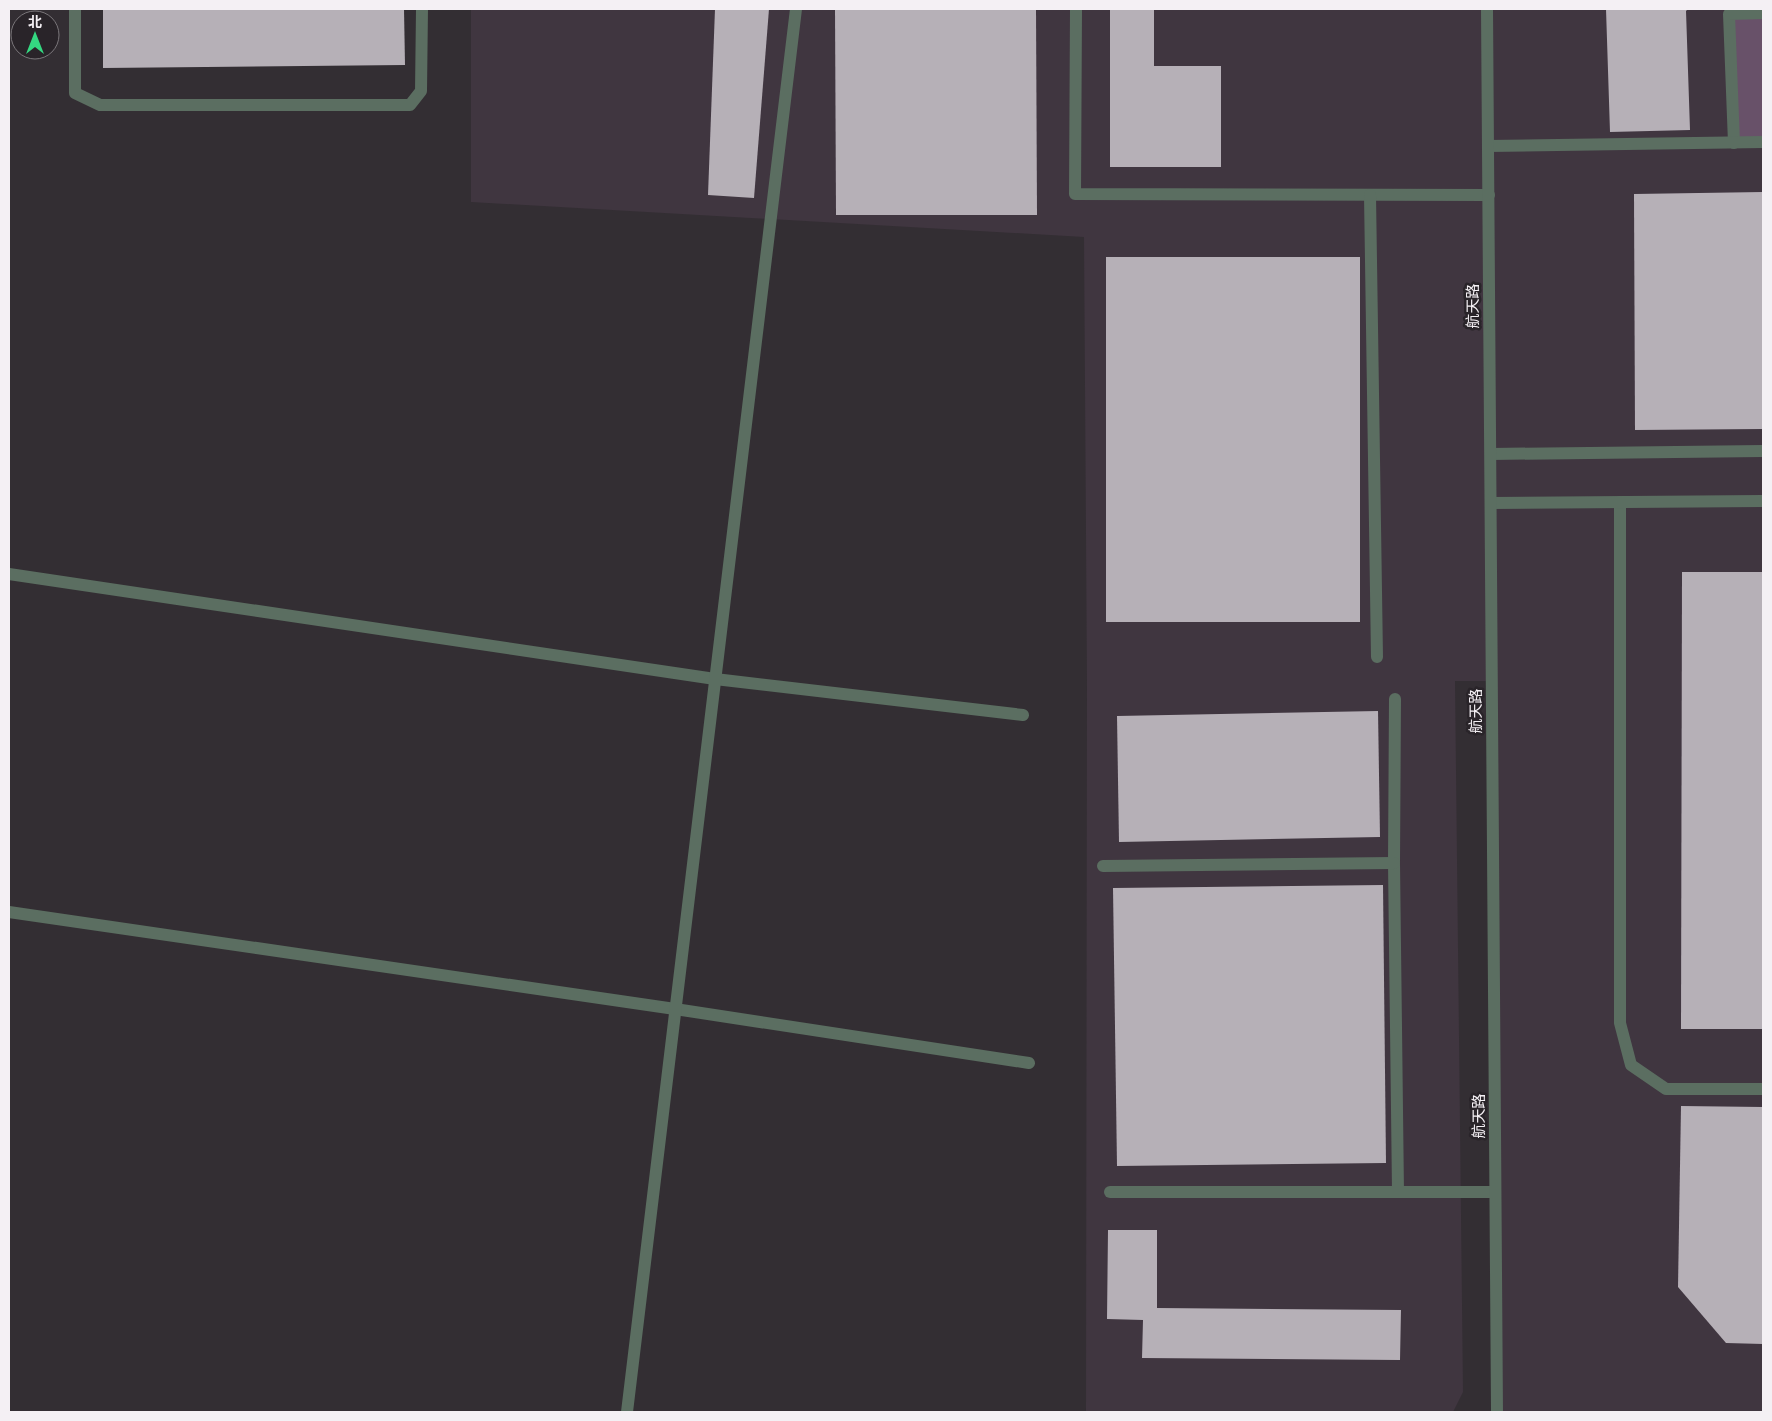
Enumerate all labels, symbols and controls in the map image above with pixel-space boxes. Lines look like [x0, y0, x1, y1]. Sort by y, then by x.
north arrow [10, 10, 60, 60]
text: 北 [28, 13, 42, 33]
street label: 航天路 [1463, 283, 1484, 329]
street label: 航天路 [1466, 688, 1487, 734]
street label: 航天路 [1469, 1093, 1490, 1139]

